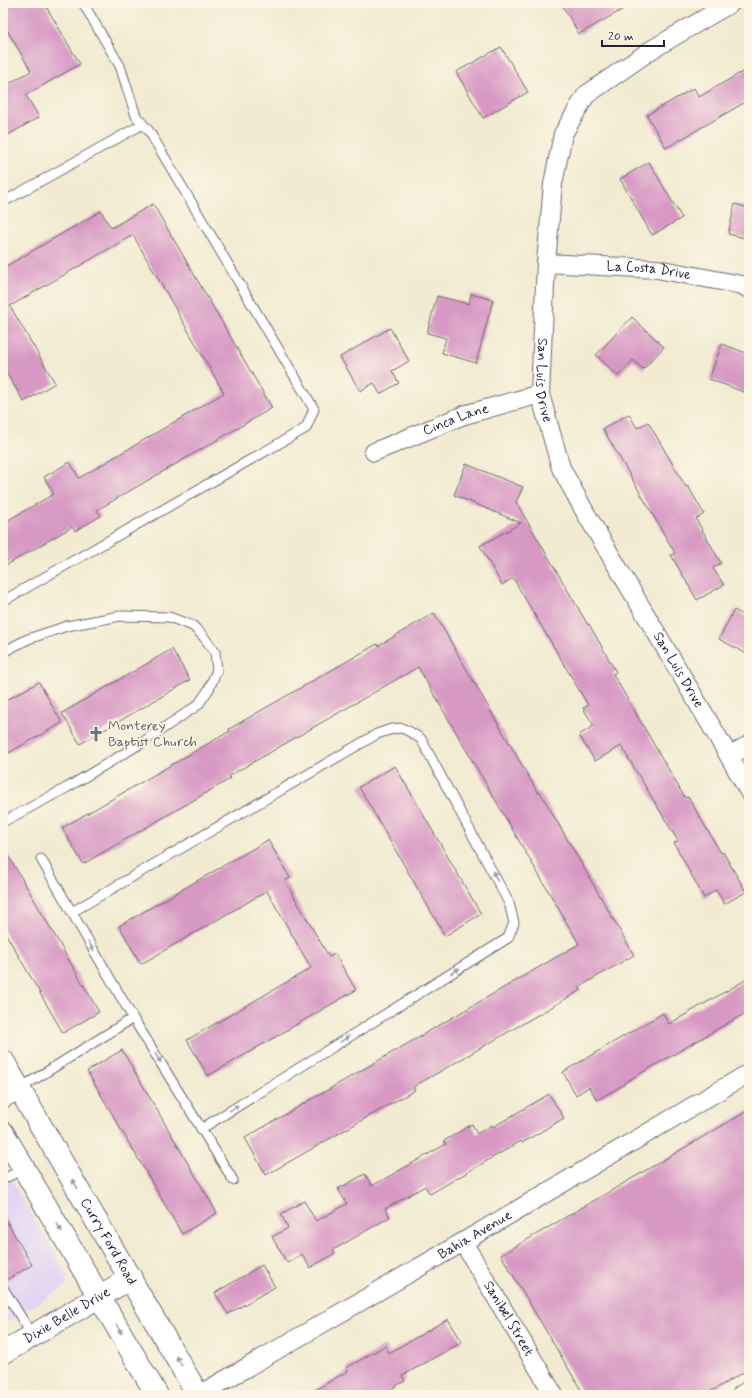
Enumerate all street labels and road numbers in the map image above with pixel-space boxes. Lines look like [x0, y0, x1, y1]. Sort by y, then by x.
street label: La Costa Drive [606, 257, 693, 284]
street label: San Luis Drive [531, 338, 557, 424]
street label: Cinca Lane [420, 400, 491, 440]
street label: San Luis Drive [649, 629, 708, 711]
street label: Curry Ford Road [76, 1195, 141, 1288]
street label: Bahia Avenue [435, 1206, 515, 1264]
street label: Sanibel Street [479, 1278, 538, 1359]
street label: Dixie Belle Drive [20, 1283, 114, 1348]

